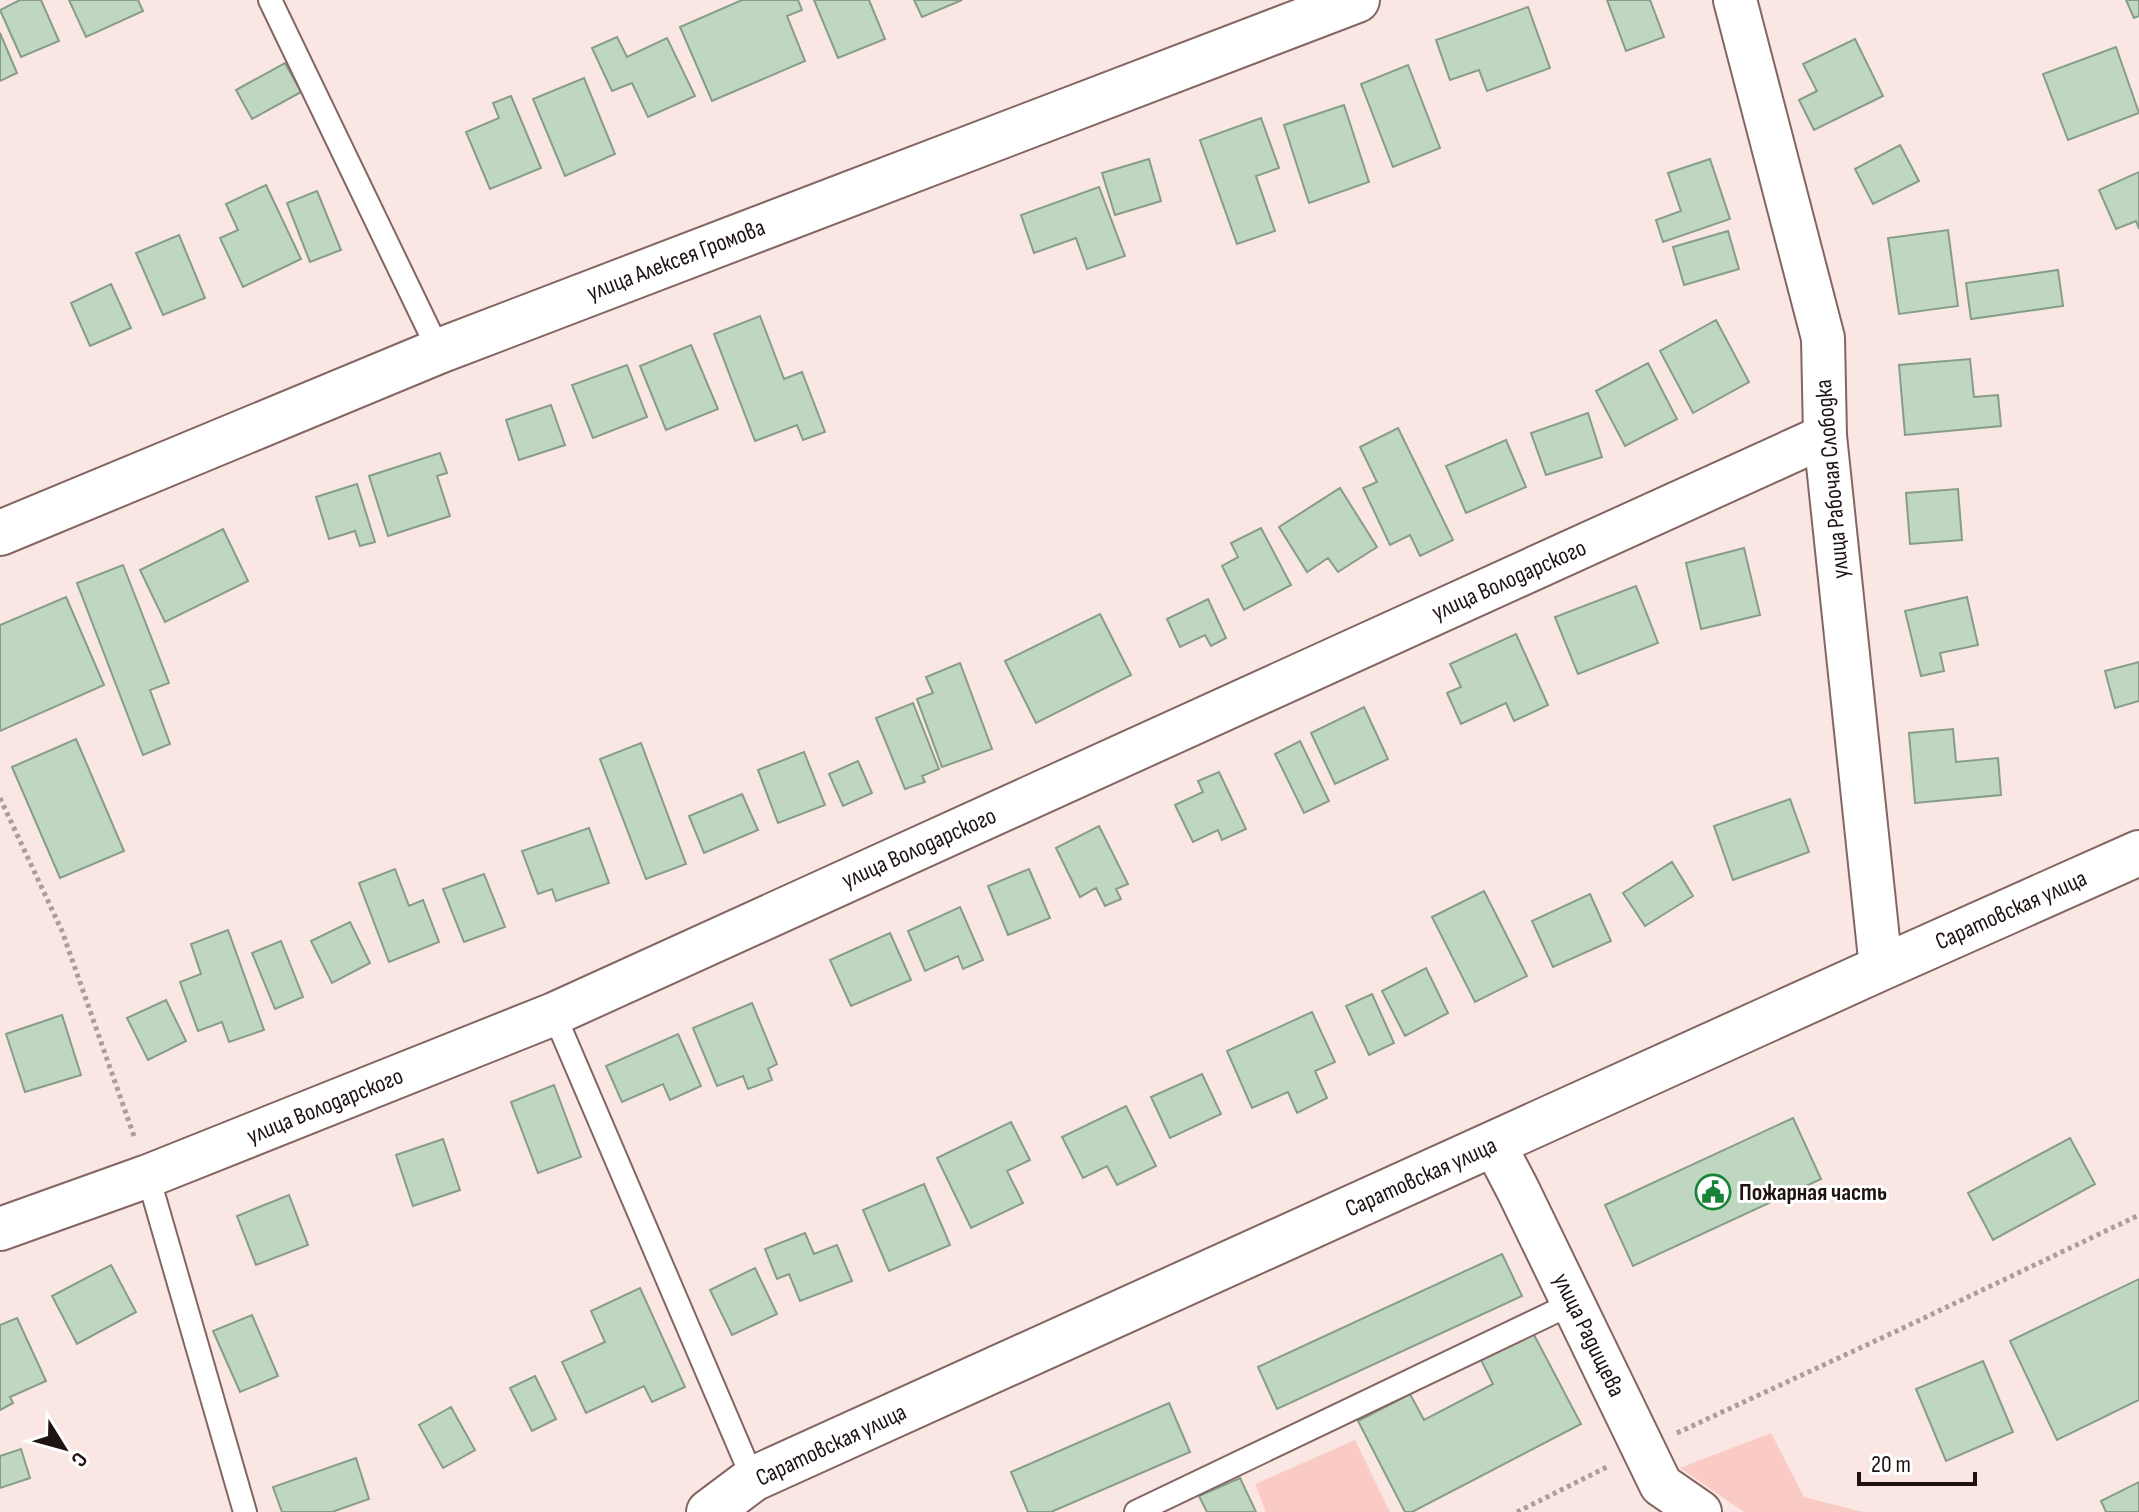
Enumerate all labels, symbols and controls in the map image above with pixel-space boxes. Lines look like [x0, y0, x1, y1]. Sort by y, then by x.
street label: улица Алексея Громова [583, 213, 769, 307]
street label: улица Рабочая Слободка [1809, 378, 1855, 580]
street label: улица Володарского [1427, 533, 1591, 627]
street label: улица Володарского [837, 801, 1001, 895]
street label: Саратовская улица [1931, 864, 2091, 956]
street label: улица Володарского [243, 1061, 407, 1151]
street label: Саратовская улица [1341, 1131, 1501, 1223]
public building icon: Пожарная часть [1694, 1173, 1732, 1211]
place label: Пожарная часть [1739, 1178, 1887, 1207]
street label: улица Радищева [1547, 1268, 1631, 1402]
street label: Саратовская улица [751, 1397, 911, 1493]
north arrow [24, 1408, 104, 1488]
scale bar [1859, 1436, 1975, 1486]
text: С [65, 1446, 93, 1472]
text: 20 m [1871, 1450, 1911, 1479]

